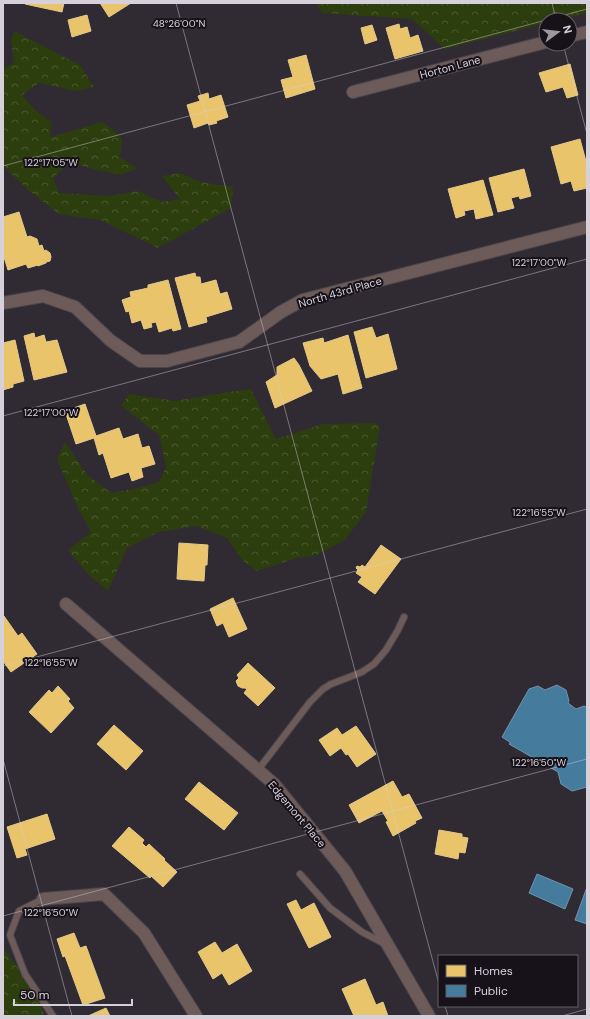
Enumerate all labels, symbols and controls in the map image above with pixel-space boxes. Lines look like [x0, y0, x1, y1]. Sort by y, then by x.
north arrow [538, 12, 578, 52]
text: 48°26'00"N [153, 17, 205, 30]
text: N [560, 24, 575, 35]
street label: Horton Lane [418, 52, 482, 82]
text: 122°17'05"W [24, 156, 78, 169]
text: 122°17'00"W [512, 256, 567, 269]
street label: North 43rd Place [297, 273, 383, 311]
text: 122°17'00"W [24, 406, 79, 419]
text: 122°16'55"W [512, 506, 566, 519]
text: 122°16'55"W [24, 656, 78, 669]
text: 122°16'50"W [512, 756, 566, 769]
street label: Edgemont Place [265, 778, 329, 850]
text: 122°16'50"W [24, 906, 78, 919]
legend [438, 955, 578, 1007]
text: Homes [474, 963, 513, 979]
scale bar [14, 981, 132, 1007]
text: Public [474, 983, 508, 999]
text: 50 m [20, 987, 49, 1003]

